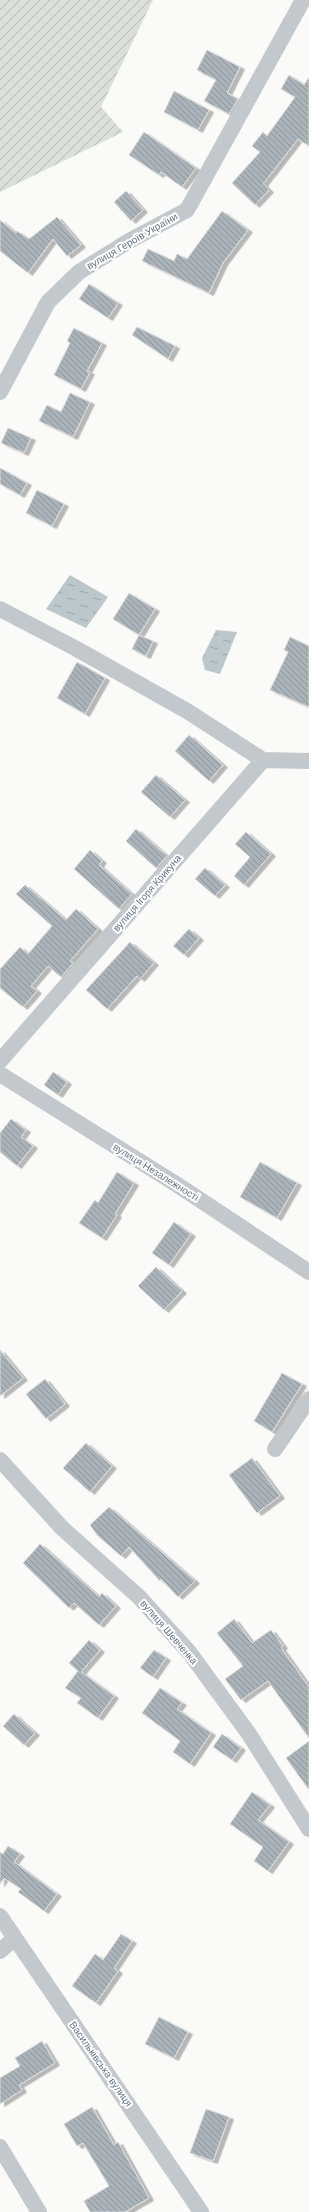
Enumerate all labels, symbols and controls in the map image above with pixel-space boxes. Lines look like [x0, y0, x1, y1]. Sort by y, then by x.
street label: вулиця Героїв України [85, 211, 179, 271]
street label: вулиця Ігоря Крикуна [111, 852, 184, 934]
street label: вулиця Незалежності [111, 1141, 201, 1203]
street label: вулиця Шевченка [138, 1598, 200, 1667]
street label: Васильківська вулиця [67, 2019, 135, 2109]

